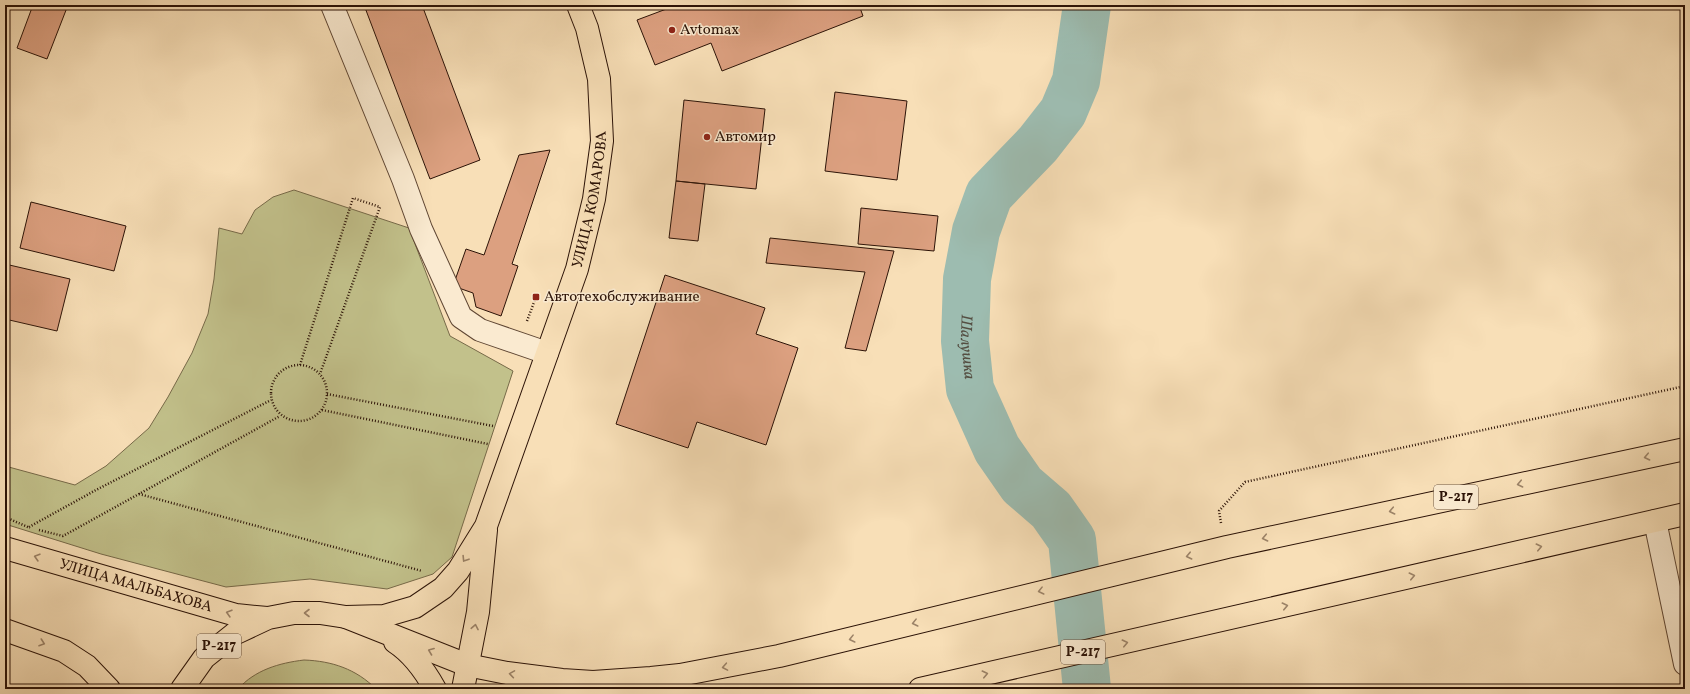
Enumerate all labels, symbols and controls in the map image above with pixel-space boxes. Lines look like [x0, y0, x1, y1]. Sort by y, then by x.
place label: Avtomax [680, 20, 739, 41]
marker: Avtomax [667, 25, 677, 35]
place label: Автомир [715, 127, 776, 148]
street label: УЛИЦА КОМАРОВА [567, 130, 613, 270]
marker: Автомир [702, 132, 712, 142]
place label: Автотехобслуживание [544, 287, 700, 308]
marker: Автотехобслуживание [531, 292, 541, 302]
water label: Шалушка [954, 314, 980, 381]
one-way arrow [1644, 453, 1650, 461]
one-way arrow [1516, 479, 1523, 488]
road number: Р-217 [1434, 485, 1478, 509]
one-way arrow [1389, 507, 1396, 515]
one-way arrow [1262, 534, 1269, 542]
one-way arrow [1535, 543, 1542, 552]
one-way arrow [1186, 551, 1192, 559]
one-way arrow [34, 554, 41, 562]
street label: УЛИЦА МАЛЬБАХОВА [57, 554, 215, 618]
one-way arrow [463, 555, 470, 562]
one-way arrow [1409, 573, 1415, 581]
one-way arrow [1038, 587, 1044, 595]
one-way arrow [1282, 603, 1289, 611]
one-way arrow [226, 609, 233, 618]
one-way arrow [304, 609, 310, 617]
one-way arrow [912, 619, 918, 627]
one-way arrow [470, 624, 479, 630]
road number: Р-217 [197, 634, 241, 658]
one-way arrow [849, 634, 855, 642]
one-way arrow [38, 638, 45, 646]
one-way arrow [1122, 639, 1129, 647]
road number: Р-217 [1061, 640, 1105, 664]
one-way arrow [427, 648, 434, 656]
one-way arrow [722, 663, 728, 671]
one-way arrow [509, 670, 515, 679]
one-way arrow [982, 671, 988, 679]

